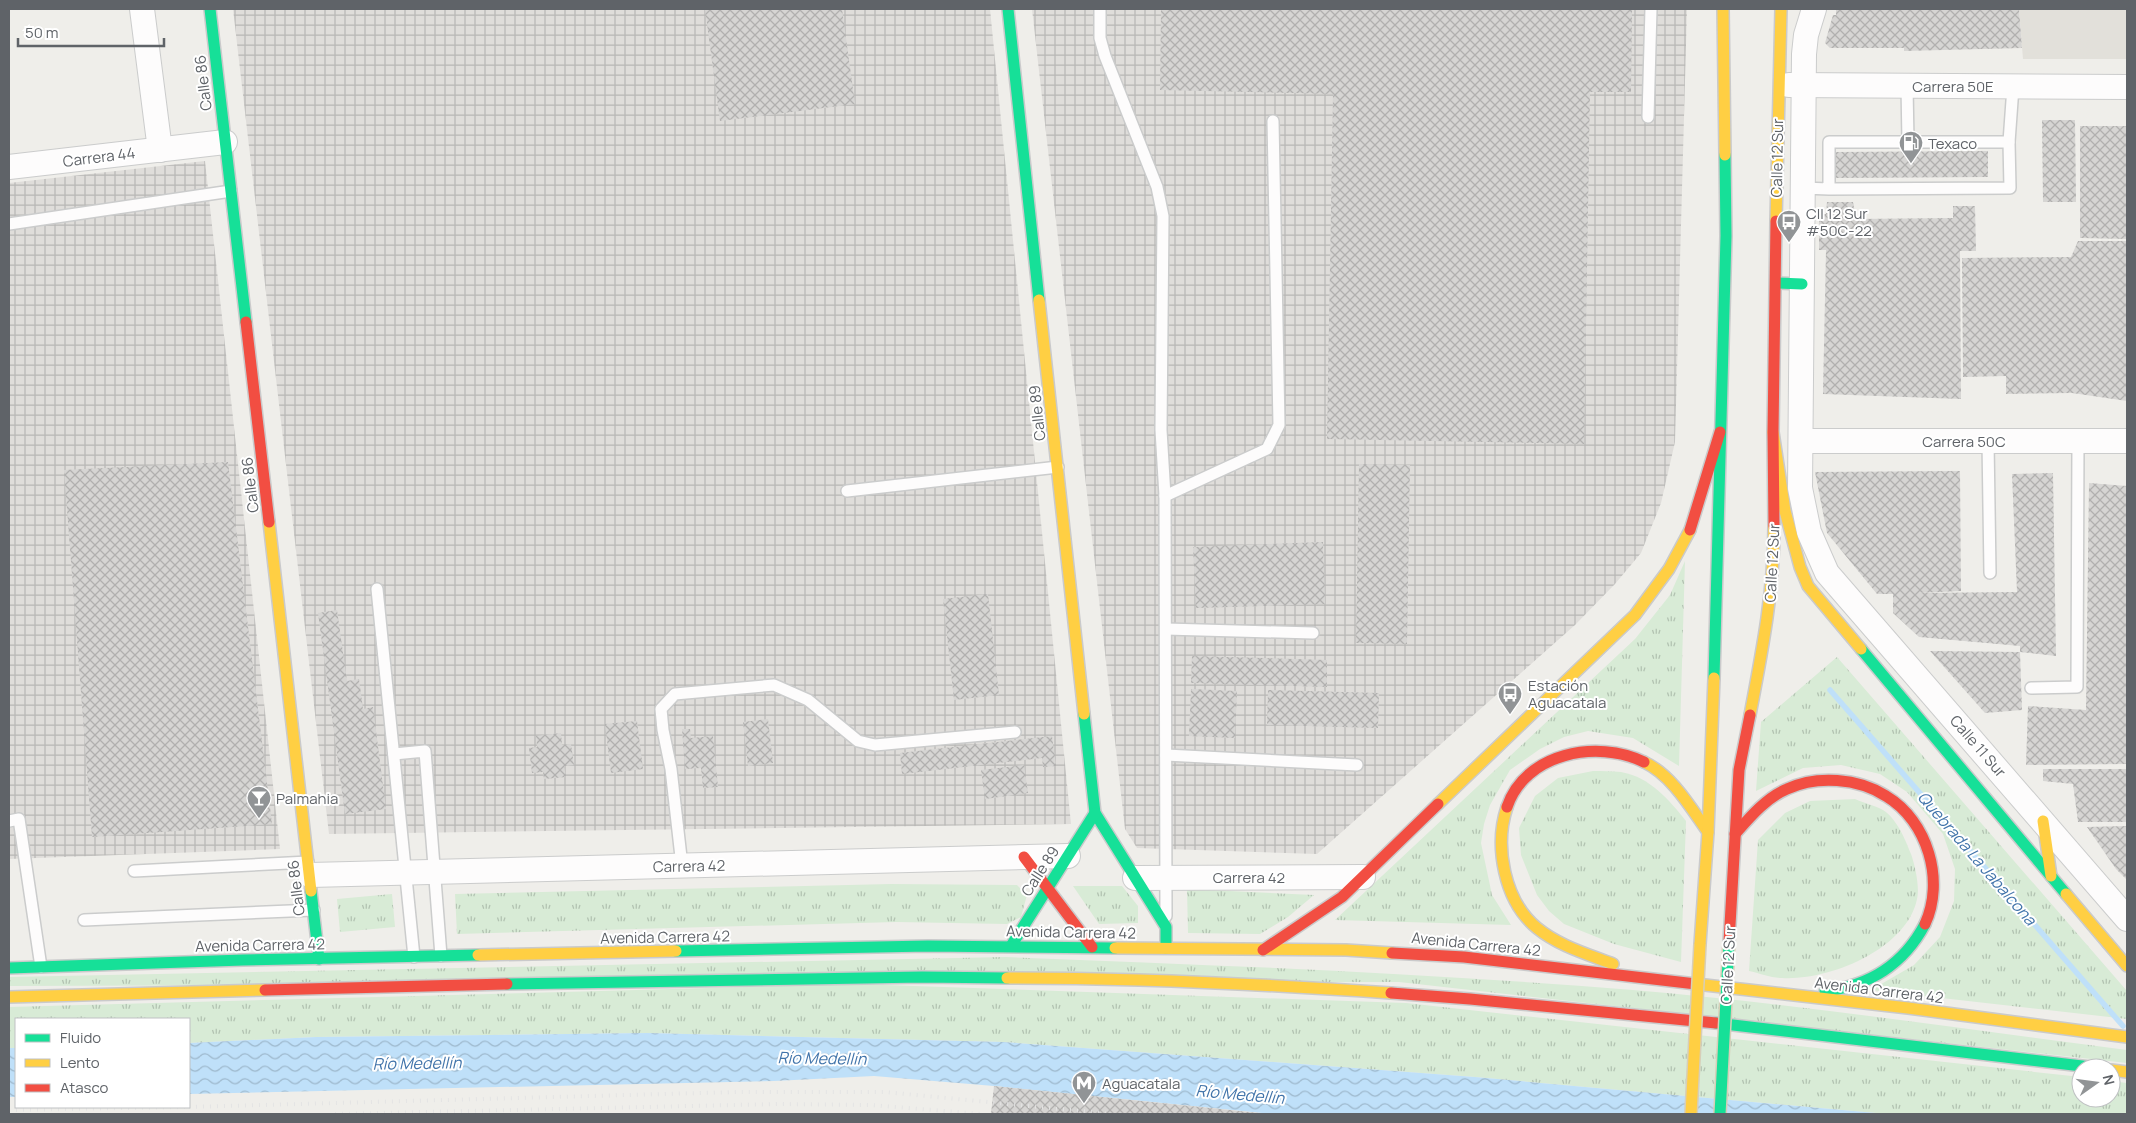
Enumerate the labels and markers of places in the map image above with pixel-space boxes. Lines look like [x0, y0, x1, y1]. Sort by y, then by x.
fuel station icon: Texaco [1898, 130, 1924, 164]
place label: Texaco [1928, 133, 1977, 154]
place label: Cll 12 Sur #50C-22 [1806, 203, 1872, 241]
bus stop icon: Cll 12 Sur #50C-22 [1776, 209, 1802, 243]
place label: Estación Aguacatala [1528, 675, 1606, 713]
bus stop icon: Estación Aguacatala [1497, 681, 1523, 715]
bar icon: Palmahia [246, 785, 272, 819]
place label: Palmahia [276, 788, 338, 809]
metro station icon: Aguacatala [1071, 1070, 1097, 1104]
place label: Aguacatala [1102, 1073, 1180, 1094]

